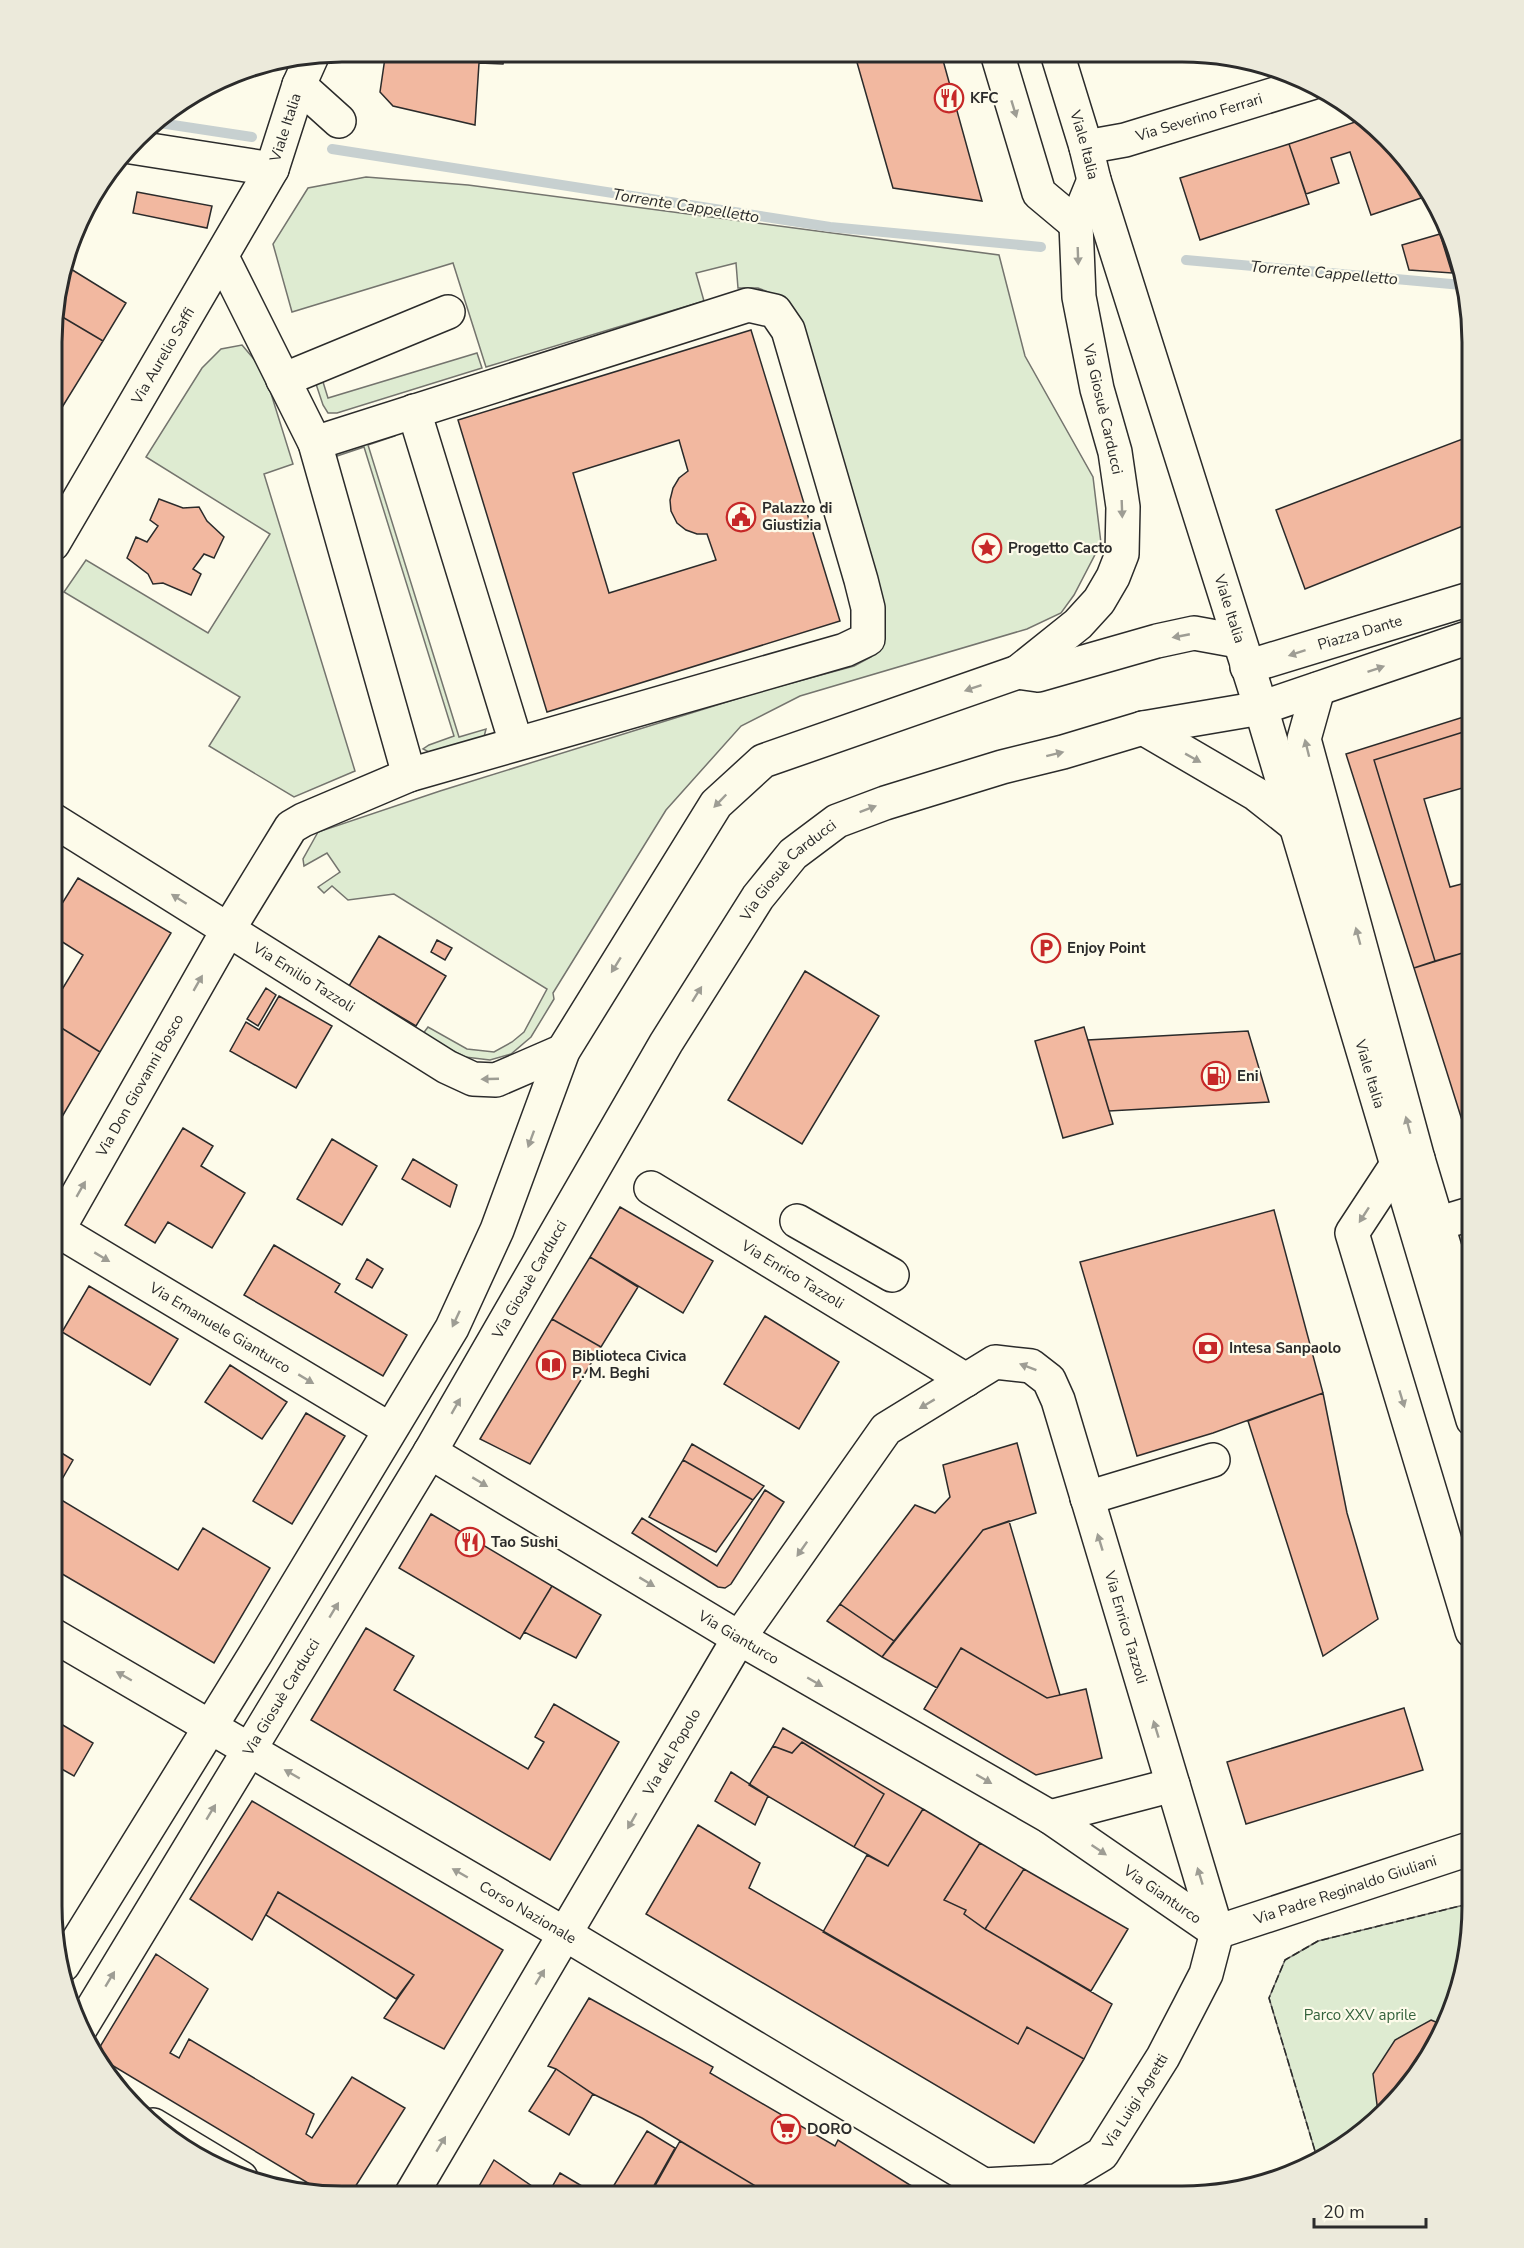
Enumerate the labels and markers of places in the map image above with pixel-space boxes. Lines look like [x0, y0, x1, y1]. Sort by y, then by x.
restaurant icon: KFC [933, 82, 965, 114]
place label: KFC [970, 88, 998, 108]
place label: Palazzo di Giustizia [762, 498, 832, 535]
public building icon: Palazzo di Giustizia [725, 501, 757, 533]
place icon: Progetto Cacto [971, 532, 1003, 564]
place label: Progetto Cacto [1008, 538, 1113, 558]
parking icon: Enjoy Point [1030, 932, 1062, 964]
place label: Enjoy Point [1067, 938, 1146, 958]
fuel station icon: Eni [1200, 1060, 1232, 1092]
place label: Eni [1237, 1066, 1259, 1086]
bank icon: Intesa Sanpaolo [1192, 1332, 1224, 1364]
place label: Intesa Sanpaolo [1229, 1338, 1341, 1358]
place label: Biblioteca Civica P. M. Beghi [572, 1346, 686, 1383]
library icon: Biblioteca Civica P. M. Beghi [535, 1349, 567, 1381]
restaurant icon: Tao Sushi [454, 1526, 486, 1558]
place label: Tao Sushi [491, 1532, 558, 1552]
supermarket icon: DORO [770, 2113, 802, 2145]
place label: DORO [807, 2119, 852, 2139]

